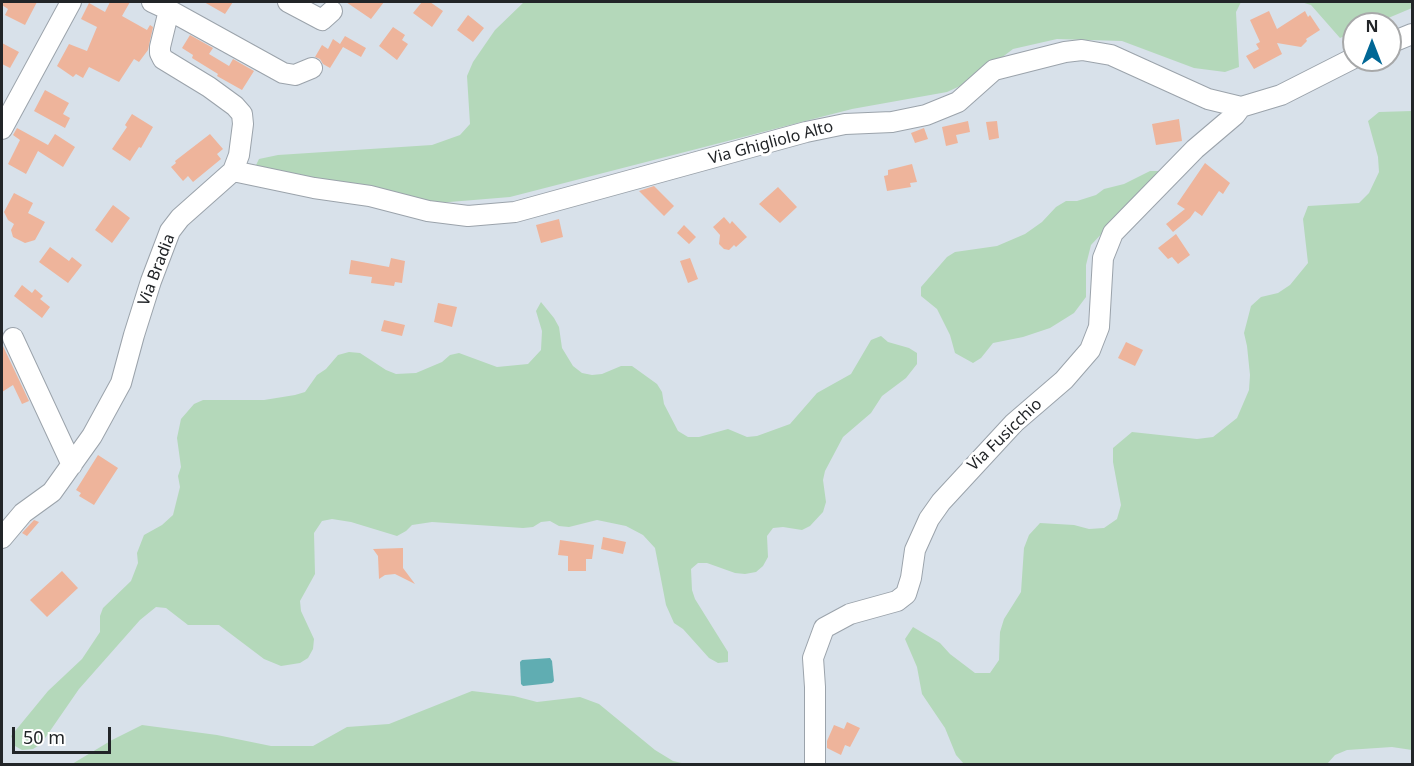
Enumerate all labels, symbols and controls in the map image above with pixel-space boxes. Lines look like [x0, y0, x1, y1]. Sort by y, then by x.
north arrow [1342, 12, 1402, 72]
text: N [1365, 15, 1379, 37]
street label: Via Ghigliolo Alto [707, 117, 835, 169]
street label: Via Bradia [135, 231, 179, 309]
street label: Via Fusicchio [964, 395, 1046, 475]
scale bar [15, 715, 114, 753]
text: 50 m [23, 725, 65, 749]

